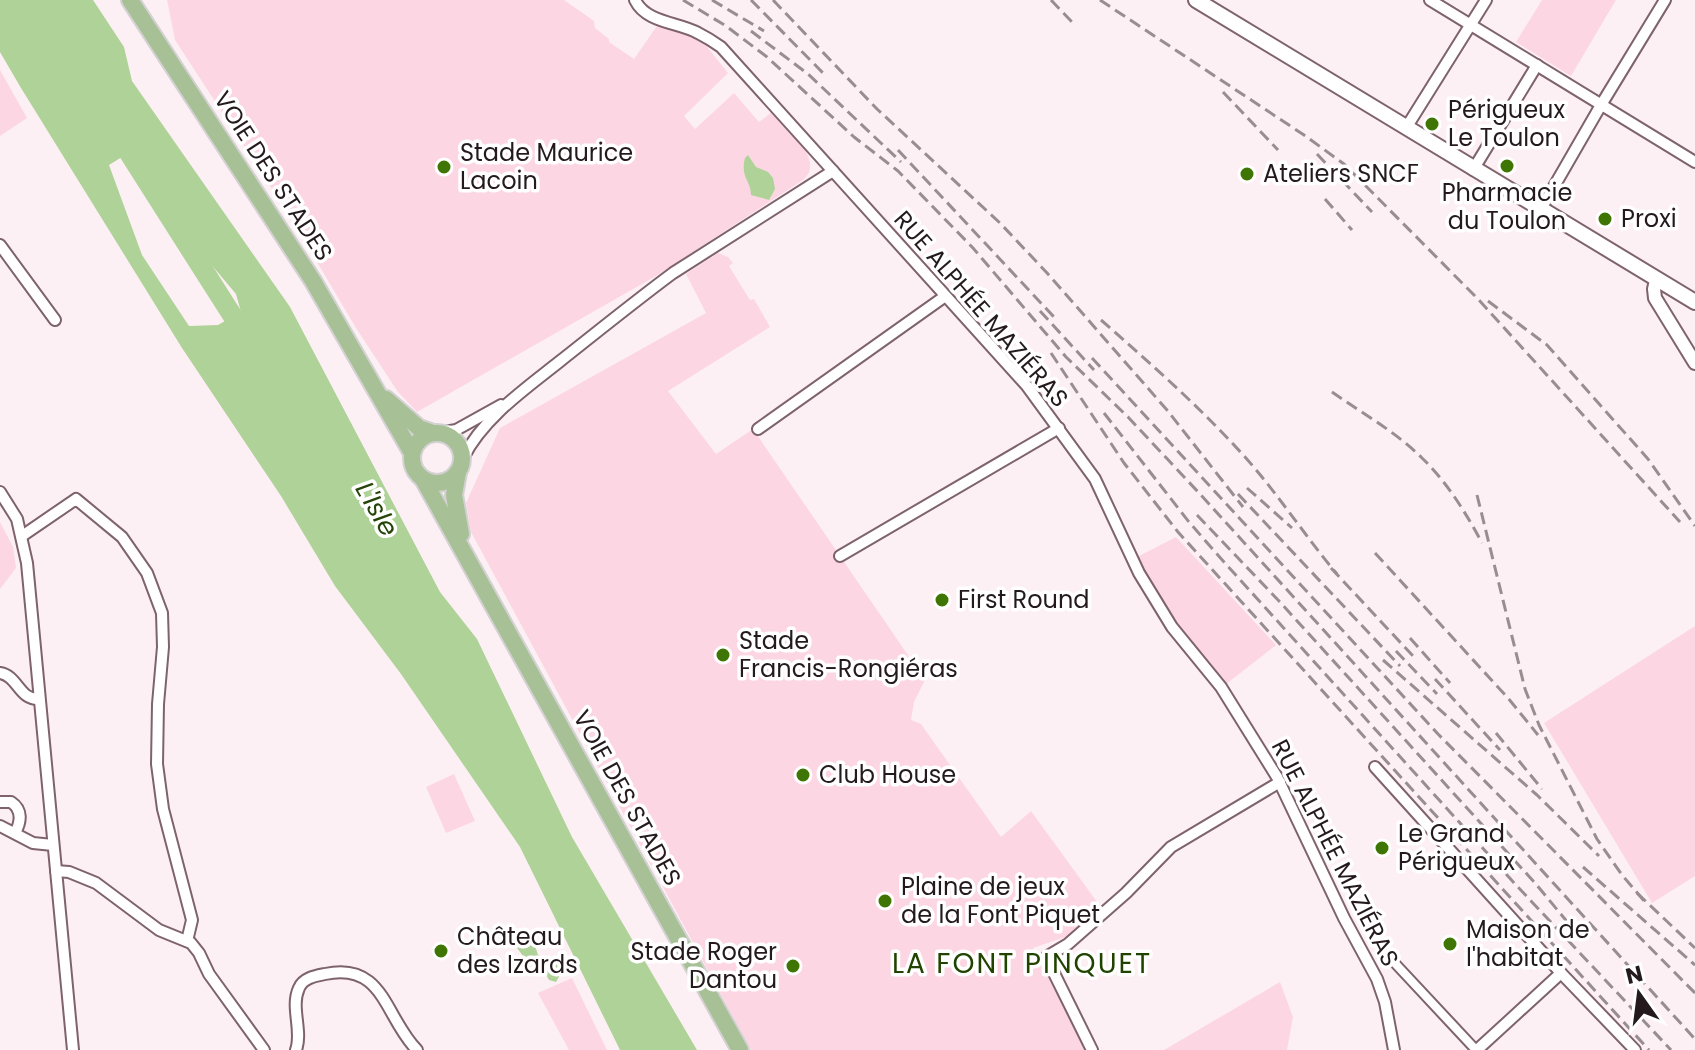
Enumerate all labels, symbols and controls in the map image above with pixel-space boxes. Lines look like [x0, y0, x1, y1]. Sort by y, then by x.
street label: VOIE DES STADES [206, 85, 341, 267]
place label: Périgueux Le Toulon [1448, 93, 1565, 154]
marker: Périgueux Le Toulon [1423, 115, 1441, 133]
place label: Stade Maurice Lacoin [460, 136, 633, 197]
place label: Ateliers SNCF [1263, 157, 1419, 190]
marker: Pharmacie du Toulon [1498, 157, 1516, 175]
marker: Stade Maurice Lacoin [435, 158, 453, 176]
marker: Ateliers SNCF [1238, 165, 1256, 183]
place label: Pharmacie du Toulon [1442, 176, 1572, 237]
place label: Proxi [1621, 202, 1677, 235]
street label: RUE ALPHÉE MAZIÉRAS [887, 203, 1076, 414]
marker: Proxi [1596, 210, 1614, 228]
water label: L'Isle [347, 475, 407, 543]
place label: First Round [958, 583, 1090, 616]
marker: First Round [933, 591, 951, 609]
place label: Stade Francis-Rongiéras [739, 624, 958, 685]
marker: Stade Francis-Rongiéras [714, 646, 732, 664]
street label: VOIE DES STADES [565, 704, 689, 892]
street label: RUE ALPHÉE MAZIÉRAS [1264, 734, 1407, 972]
place label: Club House [819, 758, 956, 791]
marker: Club House [794, 766, 812, 784]
place label: Le Grand Périgueux [1398, 817, 1515, 878]
marker: Le Grand Périgueux [1373, 839, 1391, 857]
place label: Plaine de jeux de la Font Piquet [901, 870, 1100, 931]
marker: Plaine de jeux de la Font Piquet [876, 892, 894, 910]
place label: Maison de l'habitat [1466, 913, 1590, 974]
place label: Château des Izards [457, 920, 578, 981]
place label: Stade Roger Dantou [630, 935, 777, 996]
marker: Maison de l'habitat [1441, 935, 1459, 953]
marker: Château des Izards [432, 942, 450, 960]
district label: LA FONT PINQUET [892, 944, 1152, 983]
north arrow [1599, 954, 1679, 1034]
marker: Stade Roger Dantou [784, 957, 802, 975]
text: N [1623, 958, 1646, 992]

